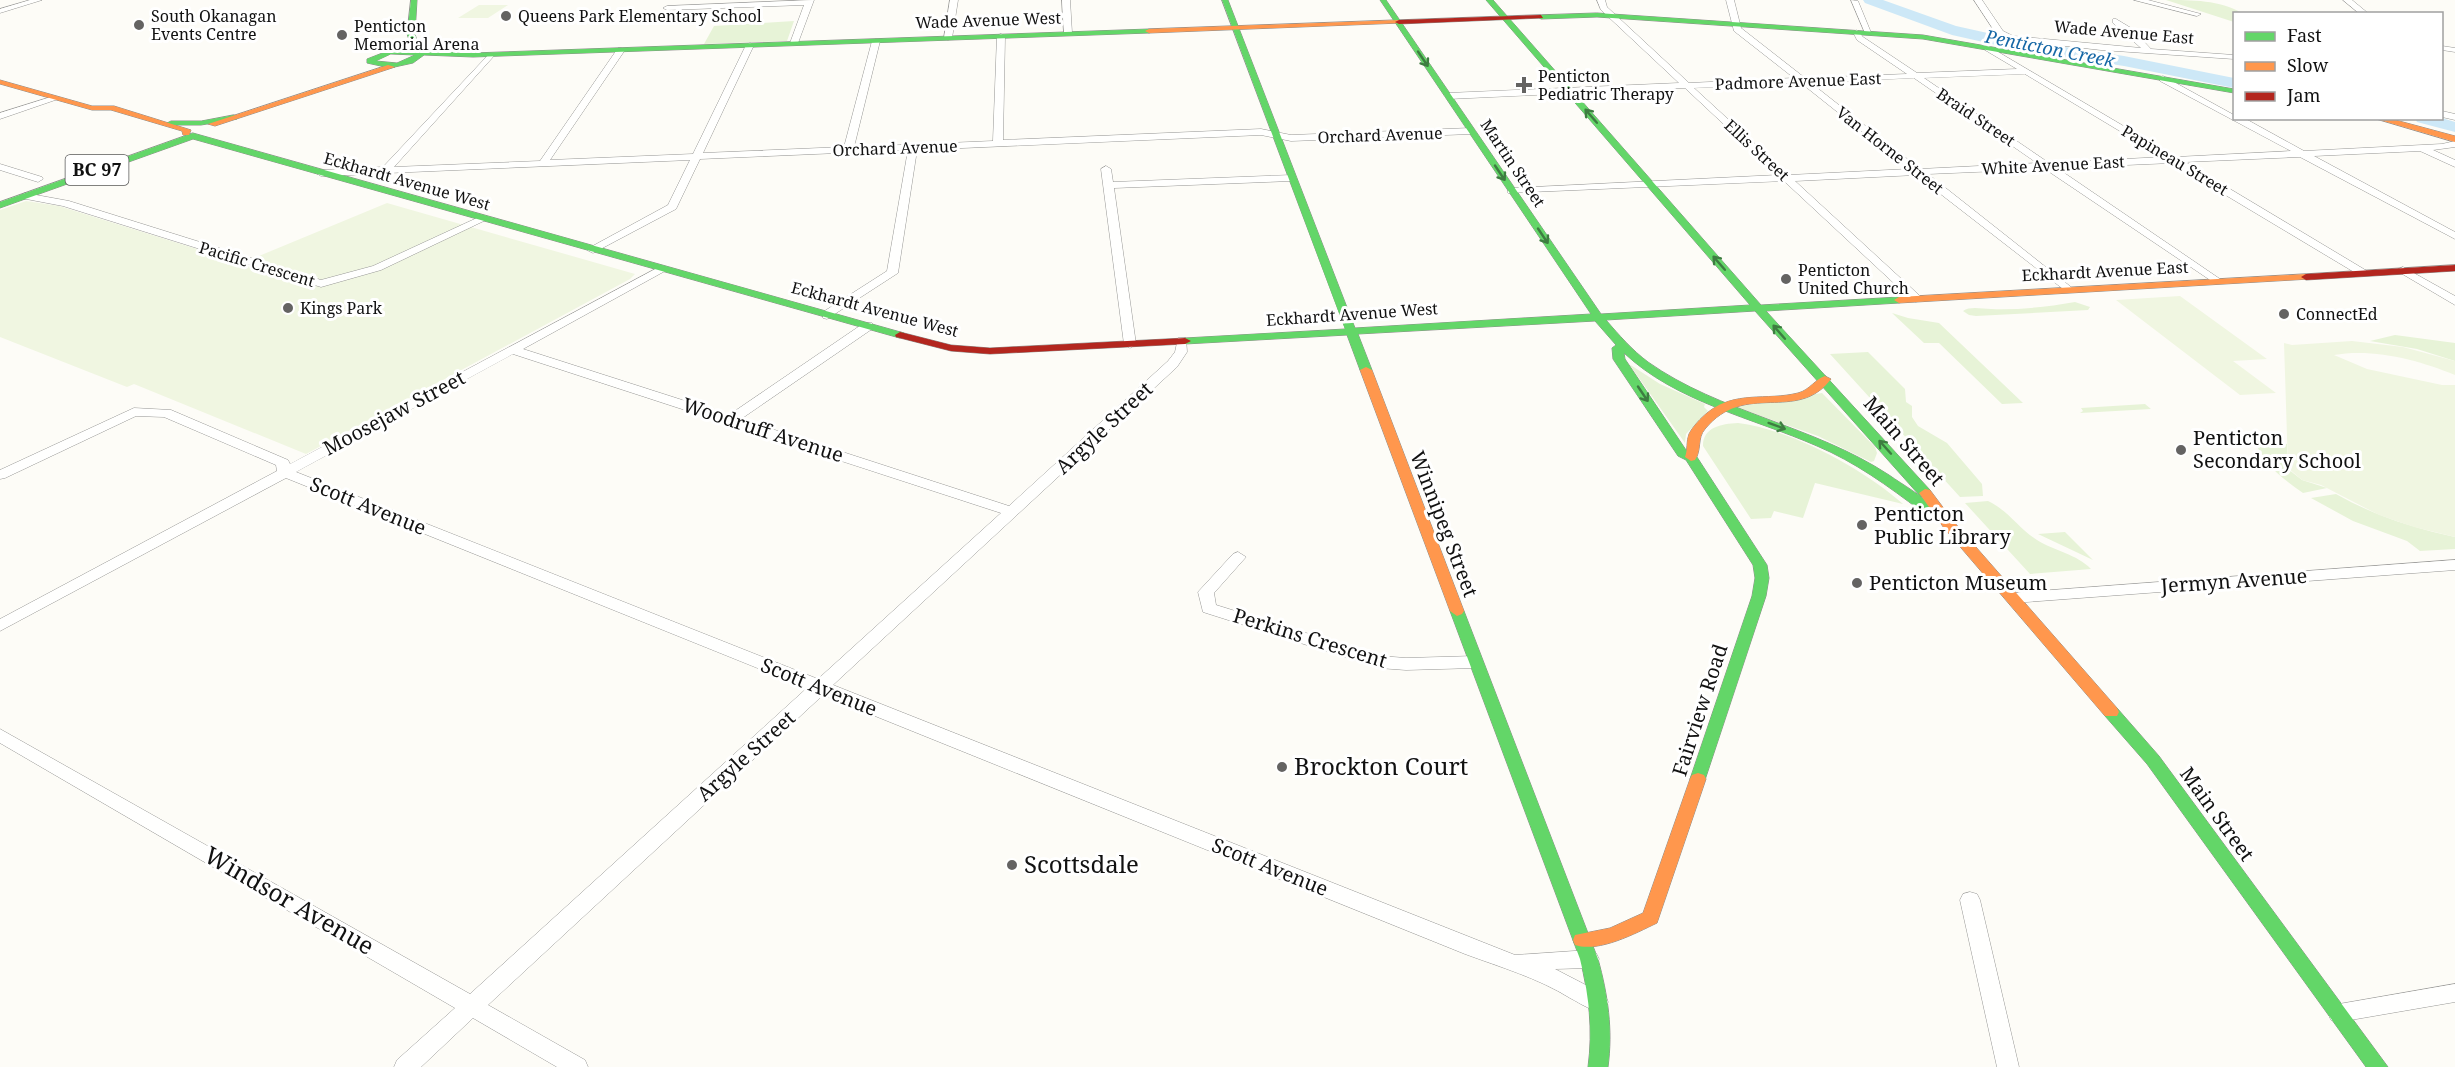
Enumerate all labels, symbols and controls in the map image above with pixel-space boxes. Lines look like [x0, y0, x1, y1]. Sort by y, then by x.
place label: South Okanagan Events Centre [151, 5, 277, 45]
place label: Queens Park Elementary School [518, 5, 762, 27]
street label: Wade Avenue West [915, 6, 1062, 34]
marker: Queens Park Elementary School [499, 9, 513, 23]
legend [2233, 12, 2443, 120]
place label: Penticton Memorial Arena [354, 15, 479, 55]
street label: Wade Avenue East [2053, 15, 2195, 49]
marker: South Okanagan Events Centre [132, 18, 146, 32]
text: Fast [2287, 23, 2322, 47]
water label: Penticton Creek [1982, 24, 2118, 72]
marker: Penticton Memorial Arena [335, 28, 349, 42]
one-way arrow [1417, 50, 1429, 67]
text: Slow [2287, 53, 2329, 77]
place label: Penticton Pediatric Therapy [1538, 65, 1675, 105]
street label: Padmore Avenue East [1715, 67, 1882, 95]
marker: Penticton Pediatric Therapy [1515, 76, 1533, 94]
street label: Braid Street [1932, 83, 2020, 152]
text: Jam [2286, 83, 2321, 107]
street label: Van Horne Street [1832, 101, 1948, 199]
one-way arrow [1584, 109, 1598, 124]
street label: Ellis Street [1720, 114, 1794, 186]
street label: Martin Street [1476, 115, 1551, 211]
street label: Papineau Street [2118, 120, 2233, 201]
street label: Orchard Avenue [1317, 122, 1443, 148]
street label: Orchard Avenue [832, 135, 958, 161]
street label: Eckhardt Avenue West [321, 147, 493, 215]
street label: White Avenue East [1981, 150, 2126, 180]
road number: BC 97 [66, 155, 128, 185]
one-way arrow [1494, 164, 1506, 181]
one-way arrow [1536, 228, 1549, 245]
street label: Pacific Crescent [196, 236, 318, 292]
one-way arrow [1712, 256, 1726, 271]
street label: Eckhardt Avenue East [2021, 256, 2189, 286]
place label: Penticton United Church [1798, 259, 1909, 299]
marker: Penticton United Church [1779, 272, 1793, 286]
street label: Eckhardt Avenue West [789, 276, 961, 342]
place label: Kings Park [300, 297, 383, 319]
street label: Eckhardt Avenue West [1265, 297, 1439, 331]
marker: Kings Park [281, 301, 295, 315]
place label: ConnectEd [2296, 303, 2378, 325]
marker: ConnectEd [2277, 307, 2291, 321]
one-way arrow [1772, 325, 1786, 340]
street label: Moosejaw Street [318, 364, 469, 461]
street label: Argyle Street [1049, 376, 1158, 480]
one-way arrow [1637, 386, 1649, 402]
street label: Main Street [1858, 390, 1951, 491]
street label: Woodruff Avenue [679, 391, 847, 468]
one-way arrow [1767, 422, 1786, 433]
place label: Penticton Secondary School [2193, 424, 2361, 474]
one-way arrow [1878, 440, 1892, 455]
marker: Penticton Secondary School [2174, 443, 2188, 457]
street label: Winnipeg Street [1404, 447, 1485, 601]
street label: Scott Avenue [306, 470, 430, 541]
place label: Penticton Public Library [1874, 500, 2012, 550]
marker: Penticton Public Library [1855, 518, 1869, 532]
street label: Jermyn Avenue [2159, 562, 2308, 599]
place label: Penticton Museum [1869, 569, 2048, 596]
marker: Penticton Museum [1850, 576, 1864, 590]
street label: Perkins Crescent [1230, 601, 1390, 674]
street label: Fairview Road [1665, 640, 1734, 779]
street label: Scott Avenue [757, 651, 881, 722]
street label: Argyle Street [691, 704, 801, 807]
place label: Brockton Court [1294, 749, 1468, 782]
marker: Brockton Court [1275, 760, 1289, 774]
street label: Main Street [2174, 761, 2261, 866]
street label: Scott Avenue [1208, 831, 1332, 902]
street label: Windsor Avenue [199, 838, 381, 962]
place label: Scottsdale [1024, 847, 1139, 880]
marker: Scottsdale [1005, 858, 1019, 872]

